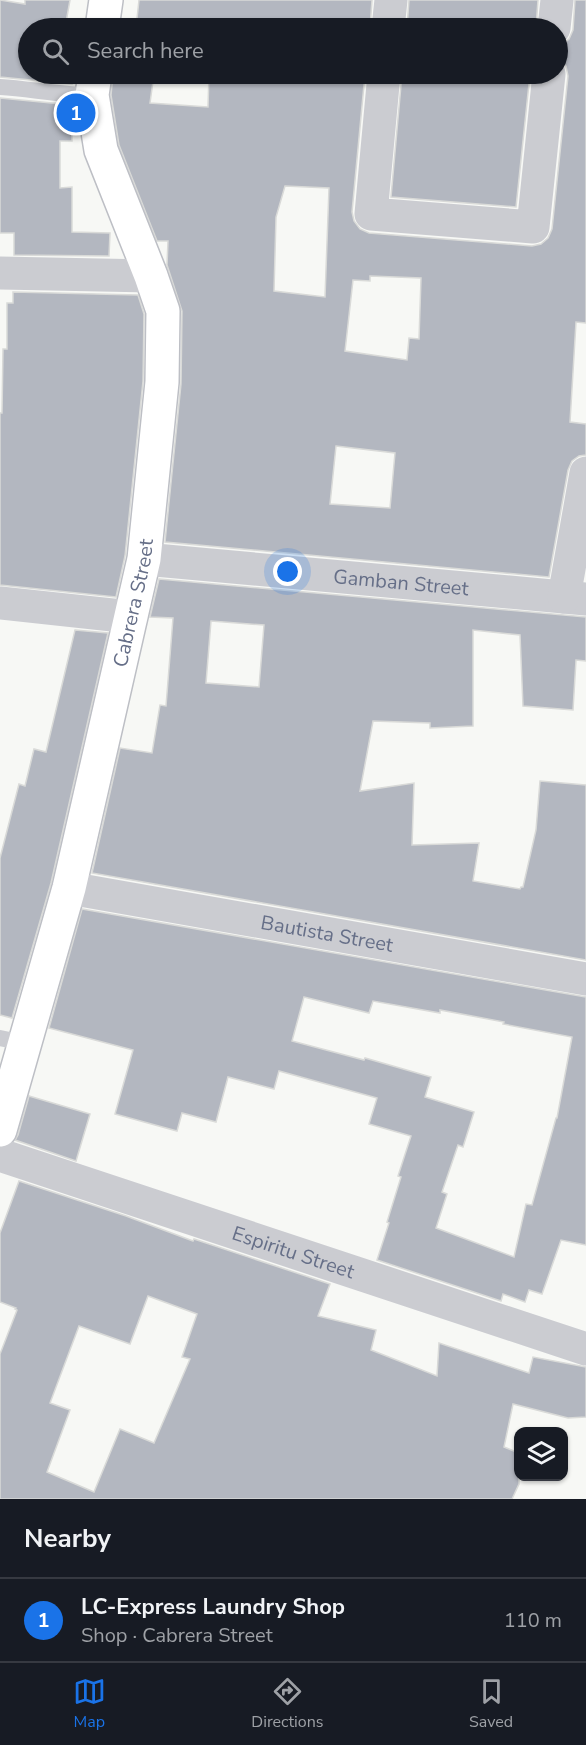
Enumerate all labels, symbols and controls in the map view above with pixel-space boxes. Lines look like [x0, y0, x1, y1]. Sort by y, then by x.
search box [18, 18, 568, 84]
icon: search [39, 35, 72, 68]
text: Search here [87, 36, 204, 66]
pin: 1 [56, 90, 96, 136]
street label: Cabrera Street [107, 537, 160, 670]
your location [273, 557, 302, 586]
street label: Gamban Street [332, 563, 471, 602]
street label: Bautista Street [259, 909, 396, 959]
street label: Espiritu Street [229, 1220, 359, 1286]
map controls [514, 1427, 568, 1481]
button: layers [514, 1427, 568, 1481]
text: Nearby [24, 1521, 111, 1556]
text: LC-Express Laundry Shop [81, 1592, 345, 1622]
text: 1 [38, 1607, 50, 1634]
text: 110 m [504, 1607, 562, 1634]
text: Shop · Cabrera Street [81, 1622, 273, 1649]
tab: Map [73, 1675, 106, 1733]
tab: Directions [251, 1675, 323, 1733]
tab: Saved [469, 1675, 513, 1733]

